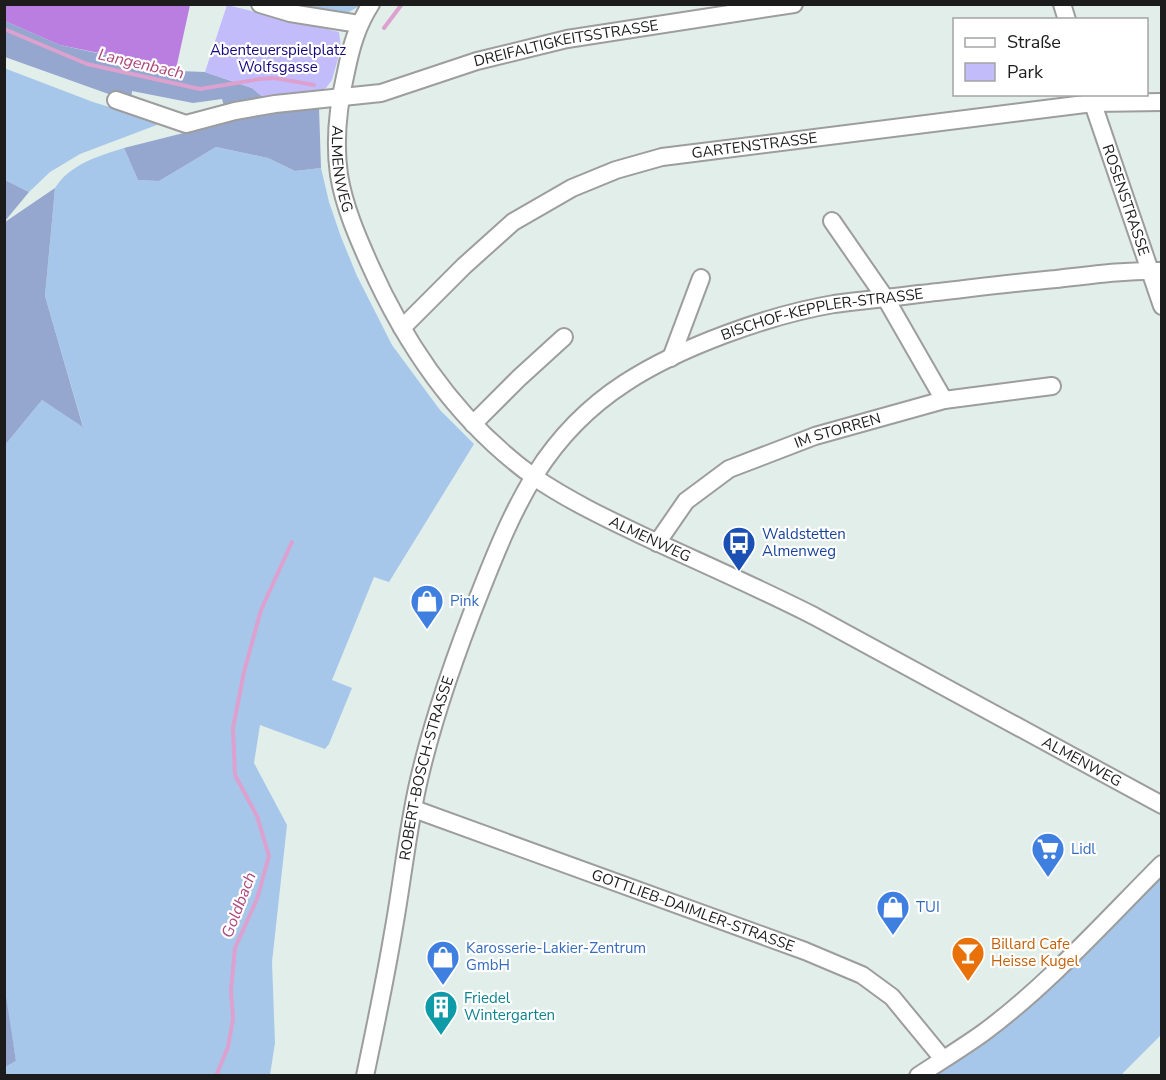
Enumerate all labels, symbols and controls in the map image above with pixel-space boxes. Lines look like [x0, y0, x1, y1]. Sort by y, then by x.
street label: DREIFALTIGKEITSSTRASSE [472, 15, 660, 71]
legend [953, 18, 1148, 96]
text: Straße [1007, 30, 1061, 54]
park label: Abenteuerspielplatz Wolfsgasse [210, 40, 346, 77]
water label: Langenbach [96, 43, 186, 85]
text: Park [1007, 60, 1044, 84]
street label: ALMENWEG [327, 125, 358, 215]
street label: GARTENSTRASSE [690, 128, 818, 163]
street label: ROSENSTRASSE [1098, 142, 1154, 258]
street label: BISCHOF-KEPPLER-STRASSE [718, 284, 924, 345]
street label: IM STORREN [791, 408, 883, 453]
street label: ALMENWEG [606, 511, 694, 567]
place label: Waldstetten Almenweg [762, 524, 846, 561]
bus stop icon: Waldstetten Almenweg [721, 525, 757, 572]
shop icon: Pink [409, 583, 445, 630]
place label: Pink [450, 591, 479, 611]
street label: ROBERT-BOSCH-STRASSE [395, 673, 458, 862]
street label: ALMENWEG [1038, 732, 1125, 791]
supermarket icon: Lidl [1030, 831, 1066, 878]
place label: Lidl [1071, 839, 1096, 859]
street label: GOTTLIEB-DAIMLER-STRASSE [589, 864, 797, 956]
water label: Goldbach [216, 869, 262, 941]
shop icon: TUI [875, 889, 911, 936]
place label: TUI [916, 897, 940, 917]
place label: Billard Cafe Heisse Kugel [991, 934, 1080, 971]
bar icon: Billard Cafe Heisse Kugel [950, 935, 986, 982]
place label: Karosserie-Lakier-Zentrum GmbH [466, 938, 646, 975]
shop icon: Karosserie-Lakier-Zentrum GmbH [425, 939, 461, 986]
place label: Friedel Wintergarten [464, 988, 555, 1025]
building icon: Friedel Wintergarten [423, 989, 459, 1036]

